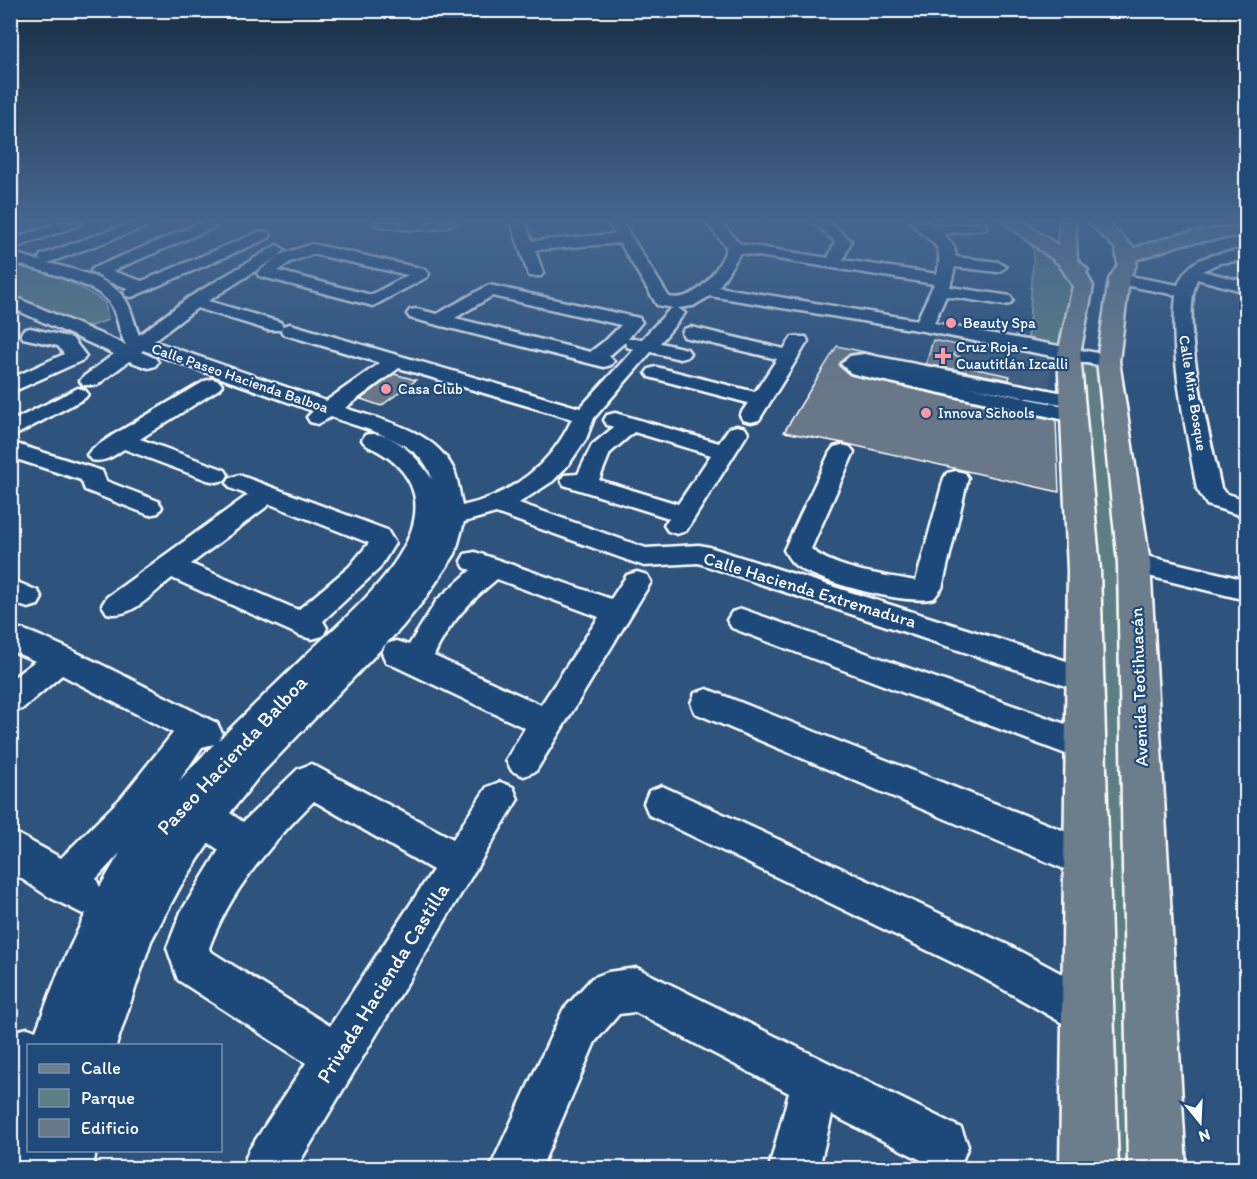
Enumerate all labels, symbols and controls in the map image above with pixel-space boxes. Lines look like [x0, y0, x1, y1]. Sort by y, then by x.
place label: Beauty Spa [963, 314, 1036, 332]
marker: Beauty Spa [944, 316, 958, 330]
street label: Calle Mira Bosque [1175, 334, 1211, 452]
place label: Cruz Roja - Cuautitlán Izcalli [956, 338, 1068, 373]
street label: Calle Paseo Hacienda Balboa [149, 339, 331, 417]
marker: Cruz Roja - Cuautitlán Izcalli [934, 347, 952, 365]
place label: Casa Club [398, 380, 463, 398]
marker: Casa Club [379, 382, 393, 396]
place label: Innova Schools [938, 404, 1035, 422]
marker: Innova Schools [919, 406, 933, 420]
street label: Calle Hacienda Extremadura [701, 547, 920, 633]
street label: Avenida Teotihuacán [1125, 607, 1153, 767]
street label: Paseo Hacienda Balboa [151, 670, 312, 840]
street label: Privada Hacienda Castilla [311, 878, 454, 1087]
legend [27, 1044, 222, 1152]
text: Calle [81, 1057, 121, 1079]
text: Parque [81, 1087, 135, 1109]
north arrow [1170, 1092, 1230, 1152]
text: Edificio [81, 1117, 139, 1139]
text: N [1196, 1125, 1213, 1146]

